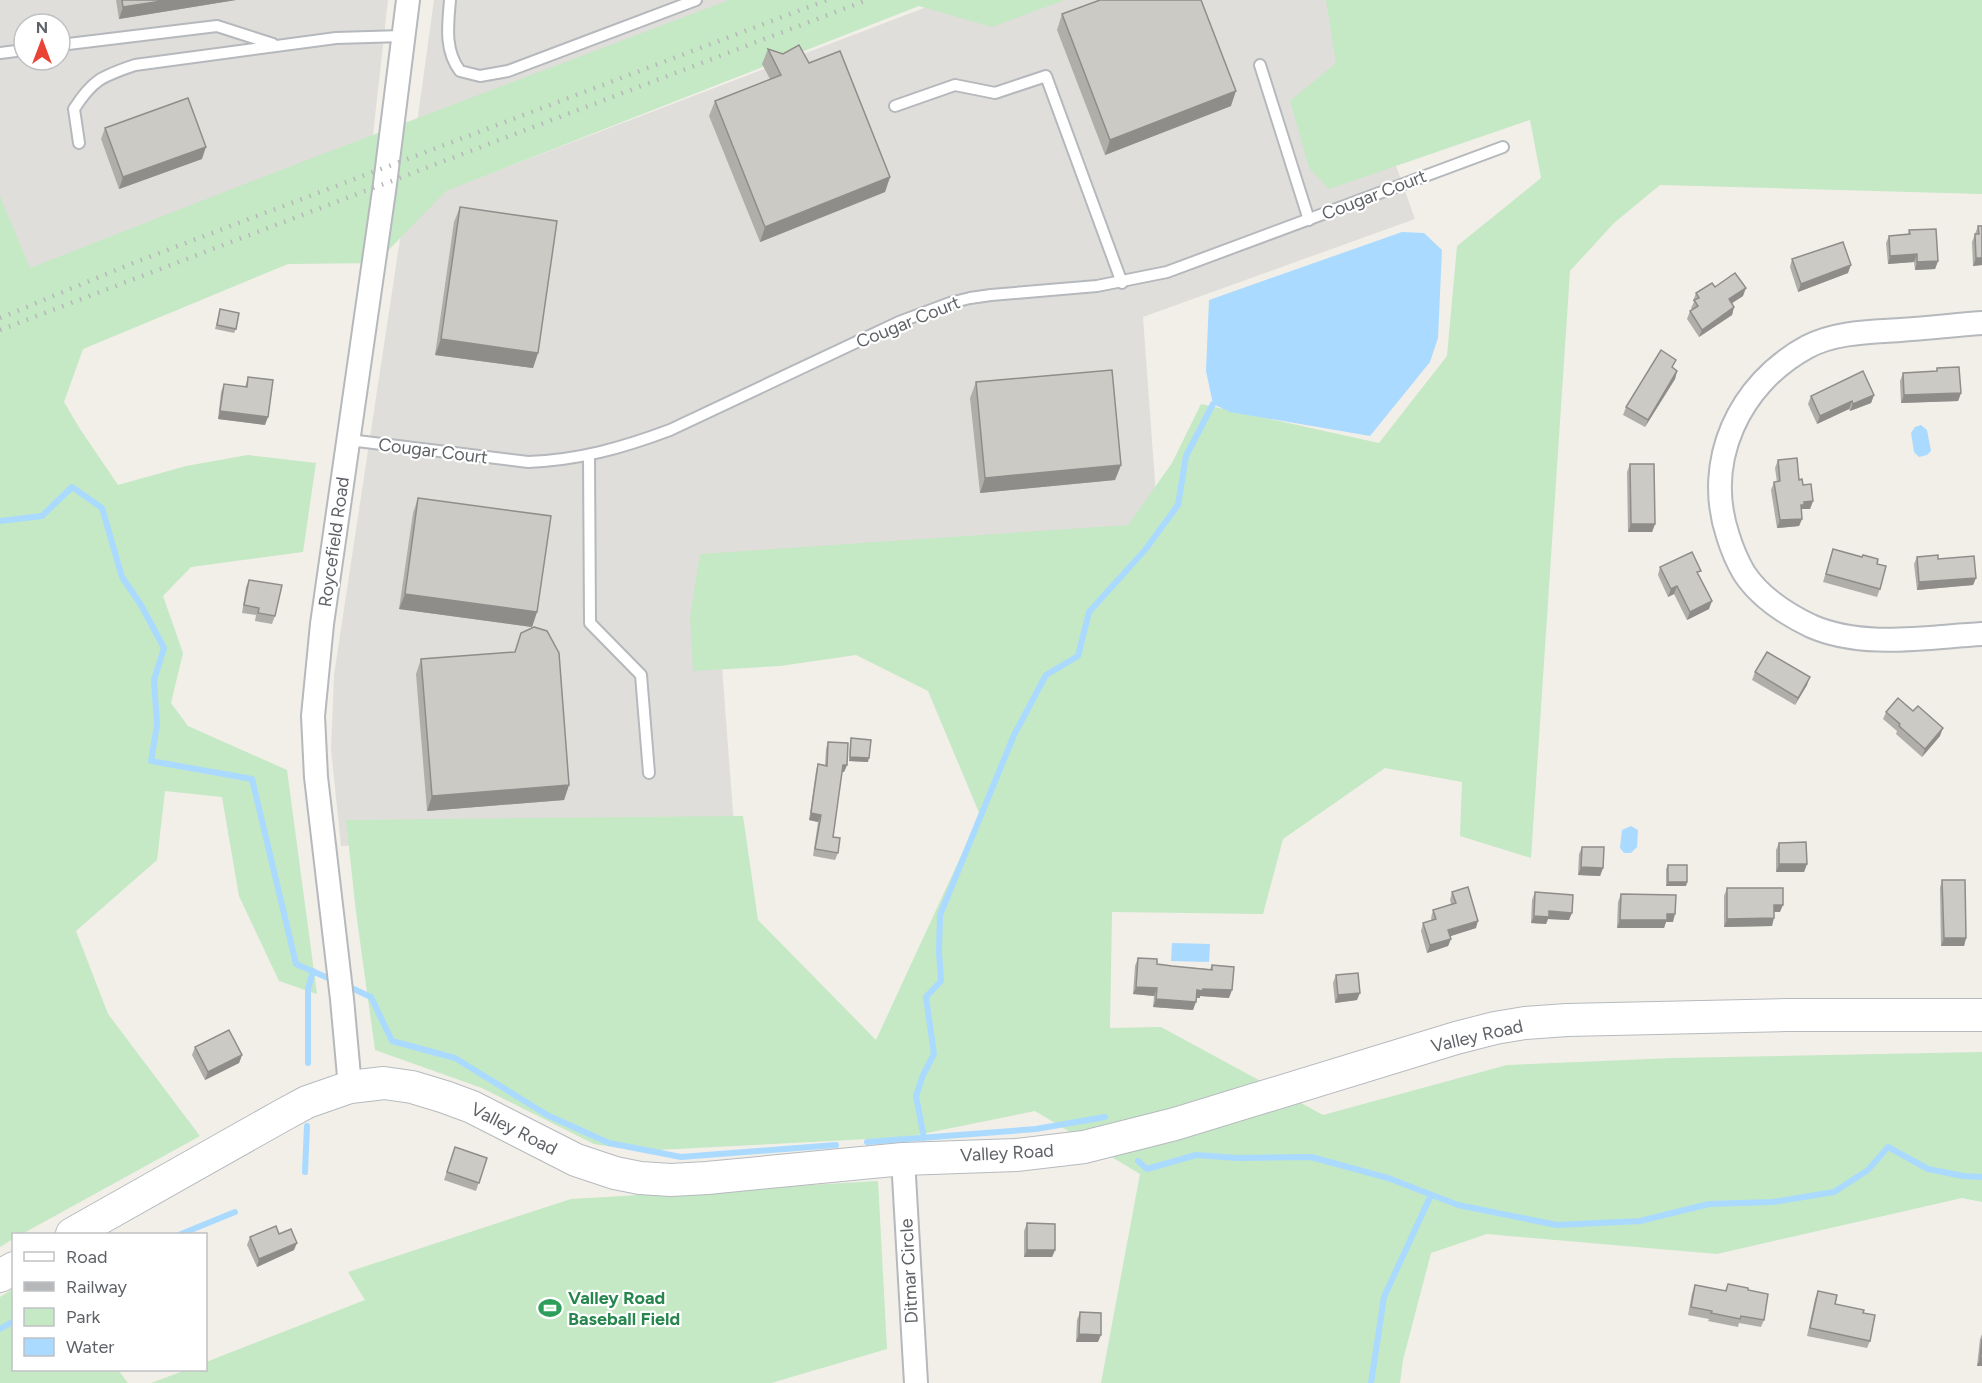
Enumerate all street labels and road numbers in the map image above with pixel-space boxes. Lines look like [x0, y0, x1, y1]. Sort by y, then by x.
street label: Cougar Court [1319, 165, 1430, 225]
street label: Cougar Court [853, 291, 963, 353]
street label: Cougar Court [377, 433, 489, 469]
street label: Roycefield Road [314, 475, 354, 609]
street label: Valley Road [1429, 1015, 1525, 1057]
street label: Valley Road [467, 1098, 561, 1160]
street label: Valley Road [960, 1140, 1054, 1166]
street label: Ditmar Circle [895, 1218, 923, 1324]

